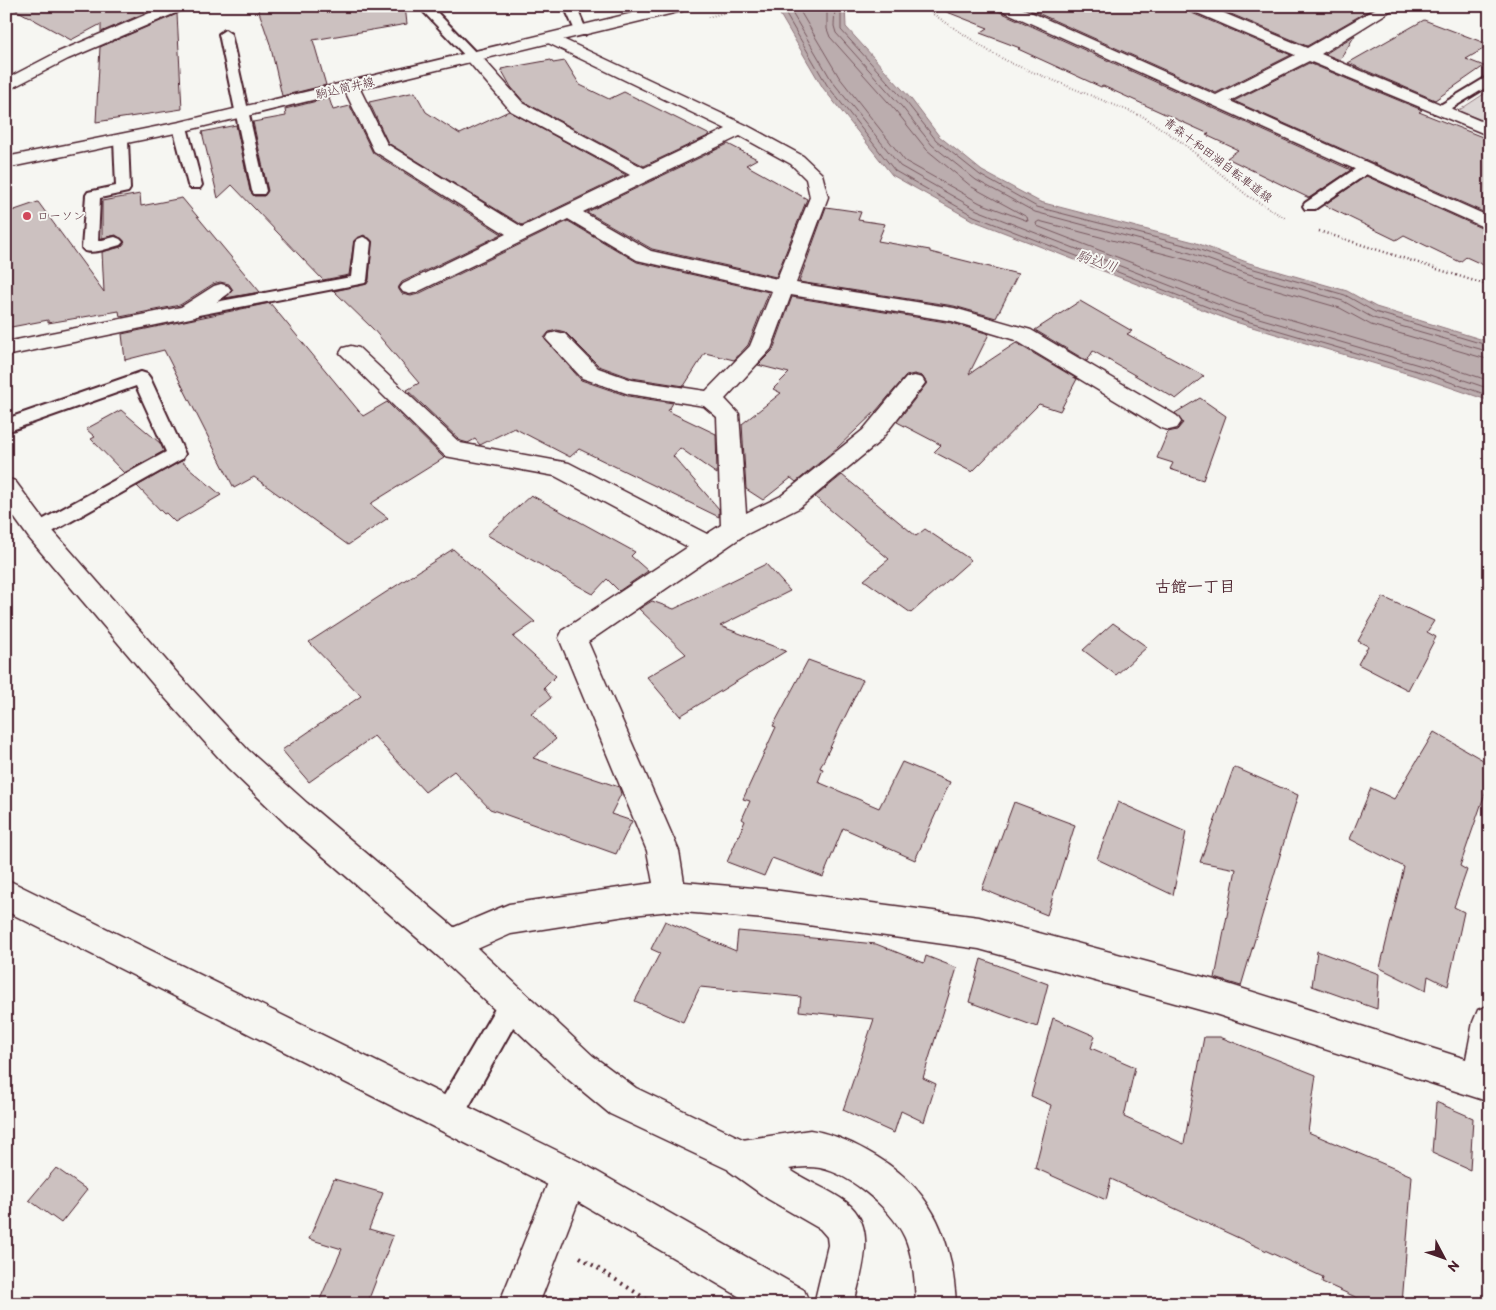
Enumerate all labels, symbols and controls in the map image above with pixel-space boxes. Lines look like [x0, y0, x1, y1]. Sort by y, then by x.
street label: 駒込筒井線 [314, 74, 376, 102]
street label: 青森十和田湖自転車道線 [1161, 115, 1275, 205]
place label: ローソン [37, 209, 85, 223]
marker: ローソン [21, 210, 33, 222]
water label: 駒込川 [1074, 247, 1119, 276]
district label: 古館一丁目 [1155, 577, 1235, 596]
north arrow [1418, 1232, 1468, 1282]
text: N [1444, 1257, 1463, 1275]

